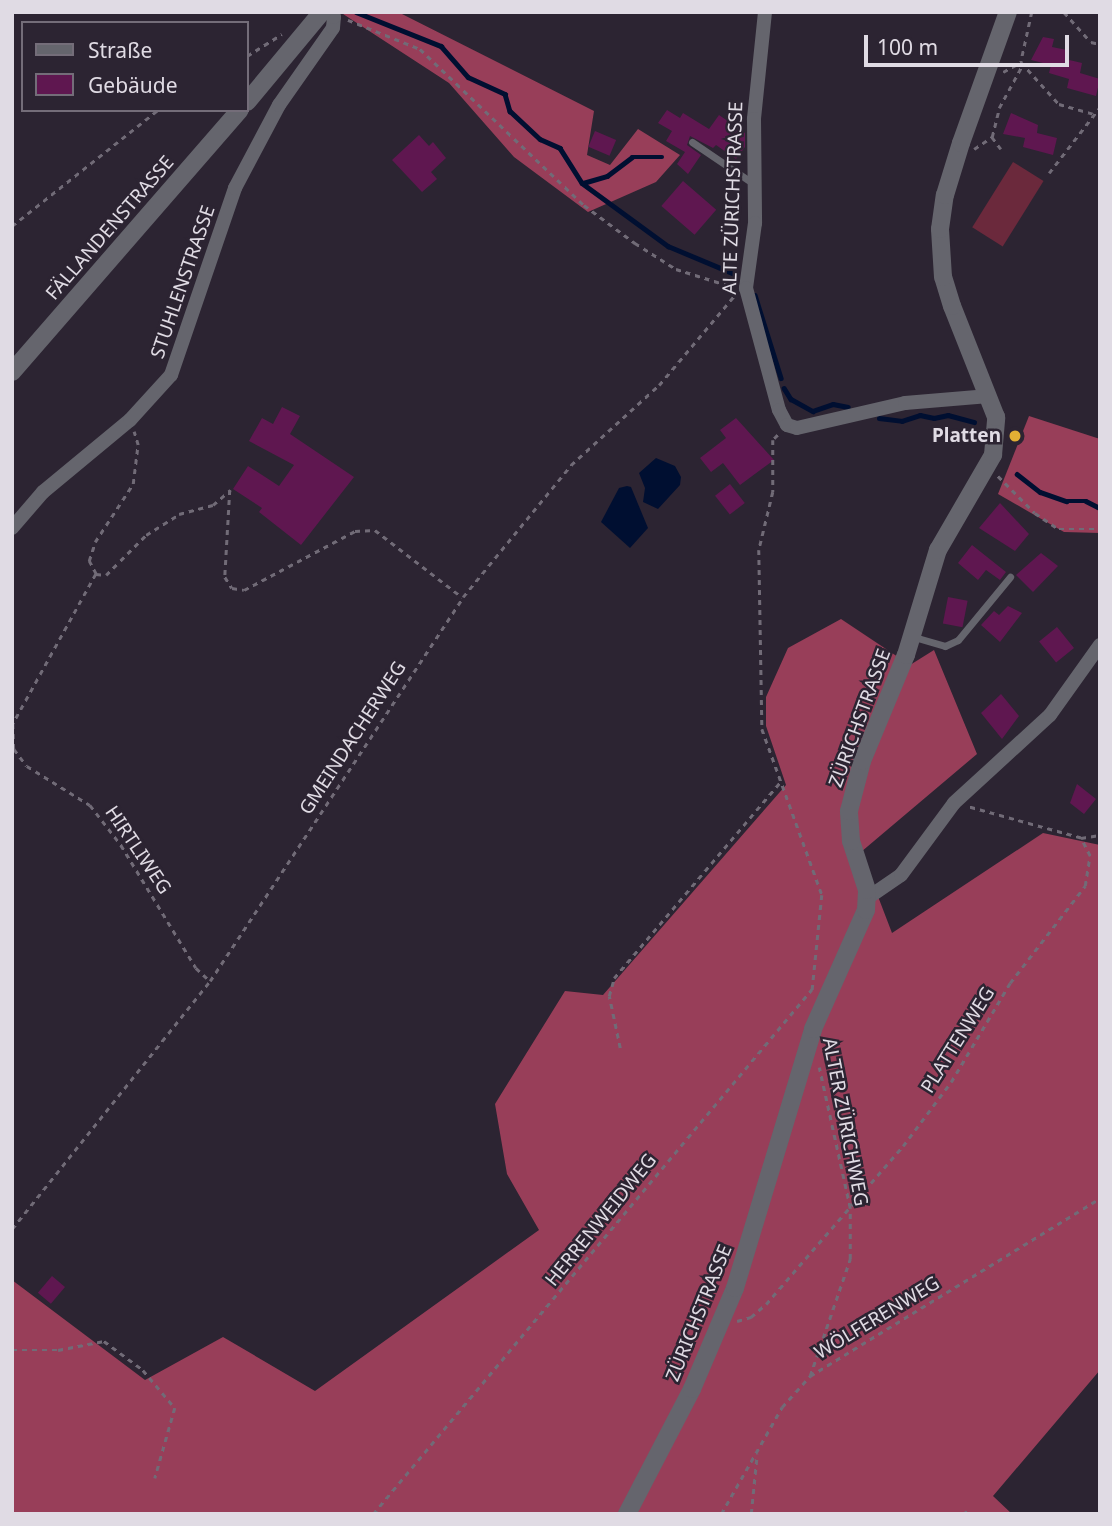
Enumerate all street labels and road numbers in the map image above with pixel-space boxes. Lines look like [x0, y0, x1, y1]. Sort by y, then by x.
street label: ALTE ZÜRICHSTRASSE [718, 101, 748, 295]
street label: FÄLLANDENSTRASSE [41, 151, 179, 305]
street label: STUHLENSTRASSE [146, 203, 220, 361]
street label: ZÜRICHSTRASSE [824, 646, 896, 790]
street label: GMEINDACHERWEG [295, 657, 411, 819]
street label: HIRTLIWEG [100, 802, 176, 898]
street label: PLATTENWEG [916, 983, 1000, 1097]
street label: ALTER ZÜRICHWEG [818, 1036, 872, 1208]
street label: HERRENWEIDWEG [541, 1149, 661, 1291]
street label: ZÜRICHSTRASSE [661, 1241, 737, 1385]
street label: WÖLFERENWEG [810, 1272, 944, 1364]

